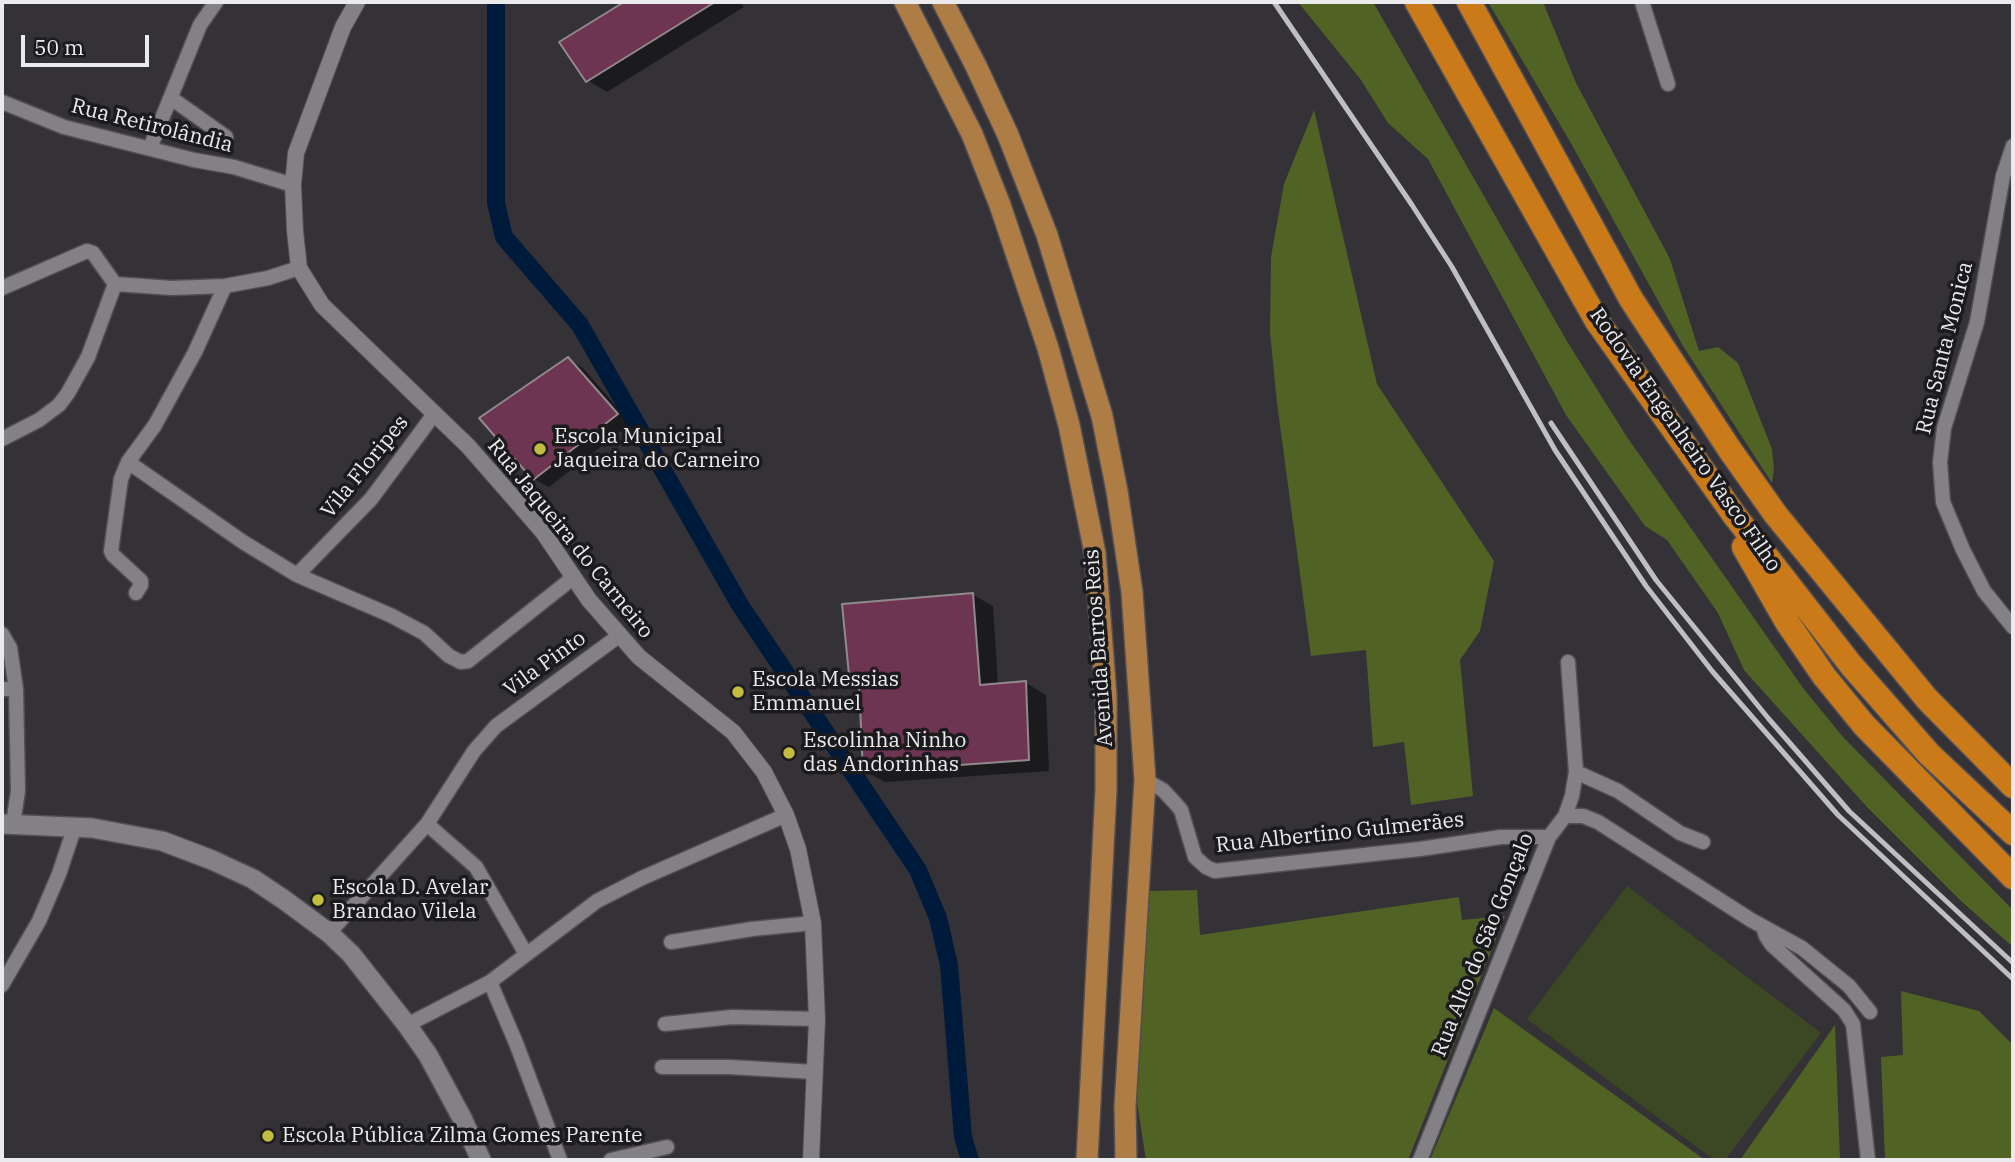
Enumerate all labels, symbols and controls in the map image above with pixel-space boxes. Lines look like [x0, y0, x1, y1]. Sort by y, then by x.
scale bar [24, 21, 152, 65]
text: 50 m [34, 33, 84, 61]
street label: Rua Retirolândia [69, 94, 235, 158]
street label: Rua Santa Monica [1911, 259, 1979, 437]
street label: Rodovia Engenheiro Vasco Filho [1584, 303, 1786, 577]
street label: Vila Floripes [316, 411, 414, 523]
place label: Escola Municipal Jaqueira do Carneiro [554, 424, 760, 474]
street label: Rua Jaqueira do Carneiro [482, 434, 658, 644]
marker: Escola Municipal Jaqueira do Carneiro [532, 441, 548, 457]
street label: Avenida Barros Reis [1080, 548, 1118, 748]
street label: Vila Pinto [499, 626, 591, 702]
place label: Escola Messias Emmanuel [752, 667, 899, 717]
marker: Escola Messias Emmanuel [730, 684, 746, 700]
place label: Escolinha Ninho das Andorinhas [803, 728, 966, 778]
marker: Escolinha Ninho das Andorinhas [781, 745, 797, 761]
street label: Rua Albertino Gulmerães [1215, 807, 1465, 859]
street label: Rua Alto do São Gonçalo [1427, 830, 1539, 1060]
place label: Escola D. Avelar Brandao Vilela [332, 875, 488, 925]
marker: Escola D. Avelar Brandao Vilela [310, 892, 326, 908]
place label: Escola Pública Zilma Gomes Parente [282, 1123, 642, 1149]
marker: Escola Pública Zilma Gomes Parente [260, 1128, 276, 1144]

